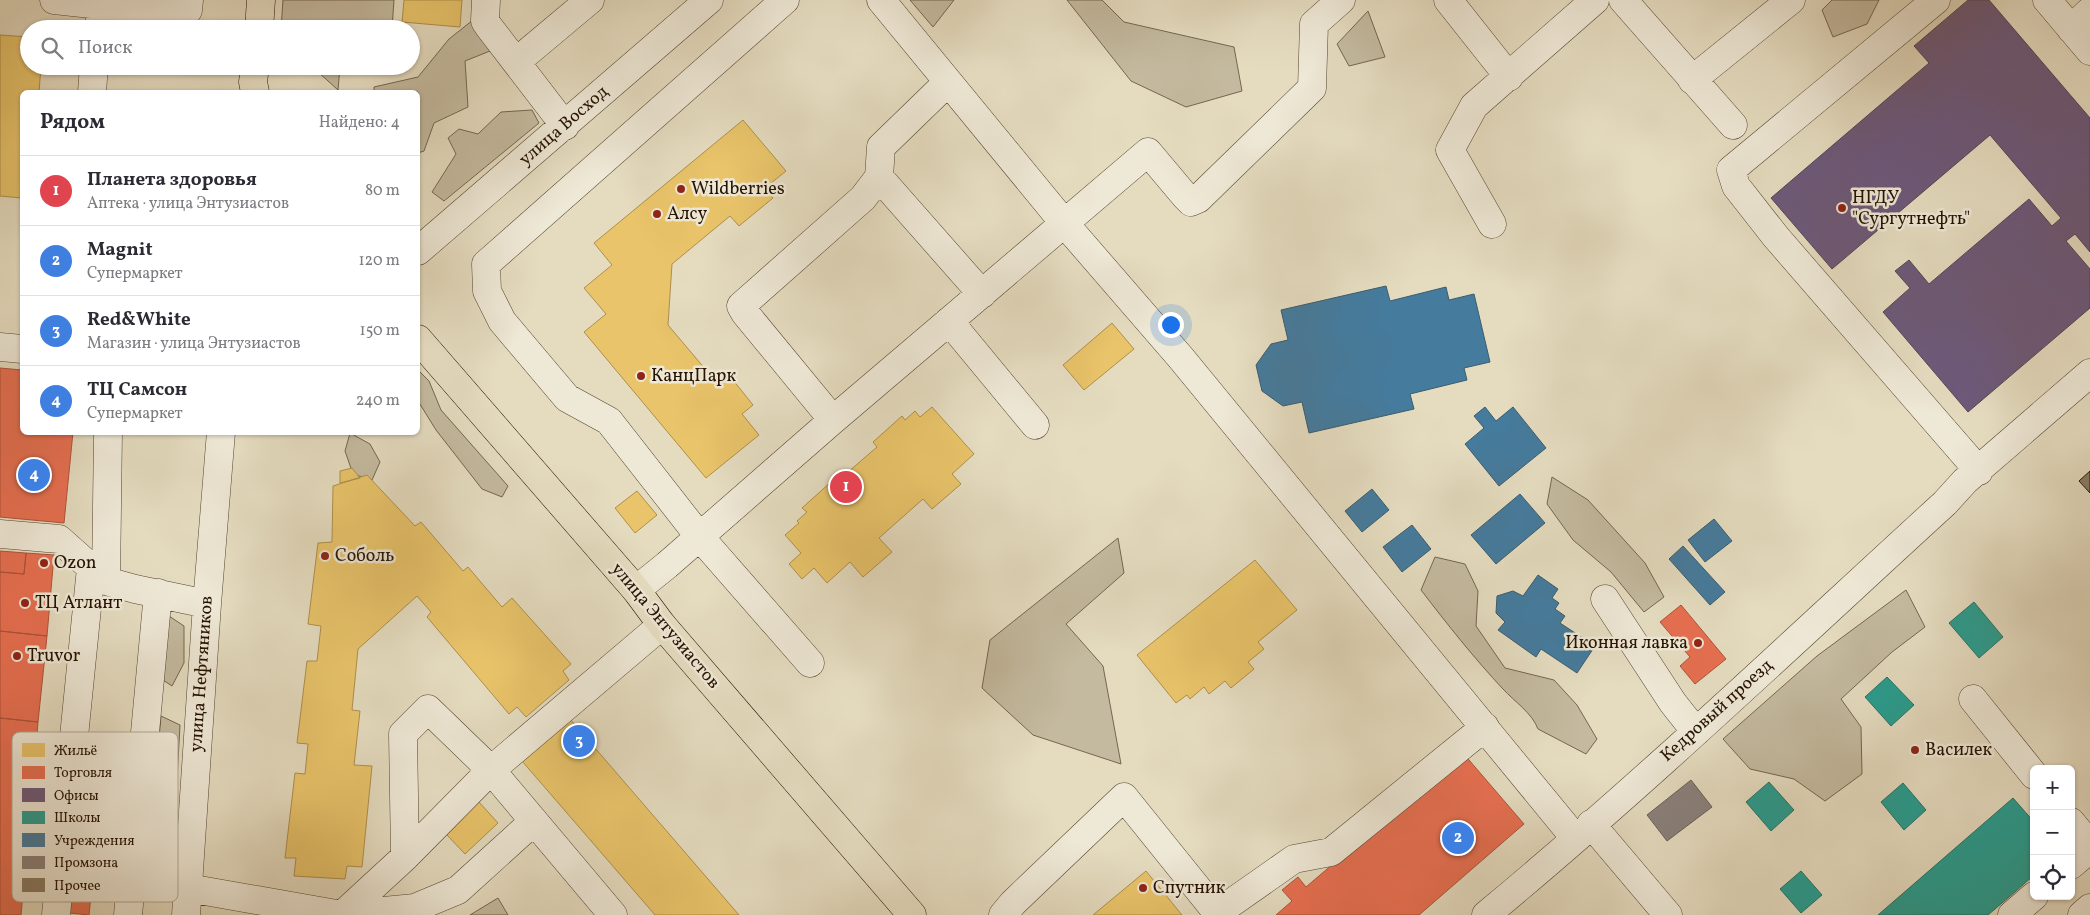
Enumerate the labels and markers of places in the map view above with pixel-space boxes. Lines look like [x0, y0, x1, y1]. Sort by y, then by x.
place label: Wildberries [691, 177, 785, 202]
marker: Wildberries [675, 183, 687, 195]
place label: НГДУ "Сургутнефть" [1852, 186, 1970, 232]
place label: Алсу [667, 202, 708, 227]
marker: НГДУ "Сургутнефть" [1836, 202, 1848, 214]
marker: Алсу [651, 208, 663, 220]
place label: КанцПарк [651, 364, 736, 389]
marker: КанцПарк [635, 370, 647, 382]
pin: 4 [18, 456, 50, 494]
pin: 1 [830, 468, 862, 506]
place label: Соболь [335, 544, 394, 569]
marker: Соболь [319, 550, 331, 562]
place label: Ozon [54, 551, 97, 576]
marker: Ozon [38, 557, 50, 569]
place label: ТЦ Атлант [35, 591, 122, 616]
marker: ТЦ Атлант [19, 597, 31, 609]
place label: Иконная лавка [1565, 631, 1688, 656]
marker: Иконная лавка [1692, 637, 1704, 649]
place label: Truvor [27, 644, 81, 669]
marker: Truvor [11, 650, 23, 662]
pin: 3 [563, 722, 595, 760]
place label: Василек [1925, 738, 1993, 763]
marker: Василек [1909, 744, 1921, 756]
pin: 2 [1442, 819, 1474, 857]
place label: Спутник [1153, 876, 1226, 901]
marker: Спутник [1137, 882, 1149, 894]

